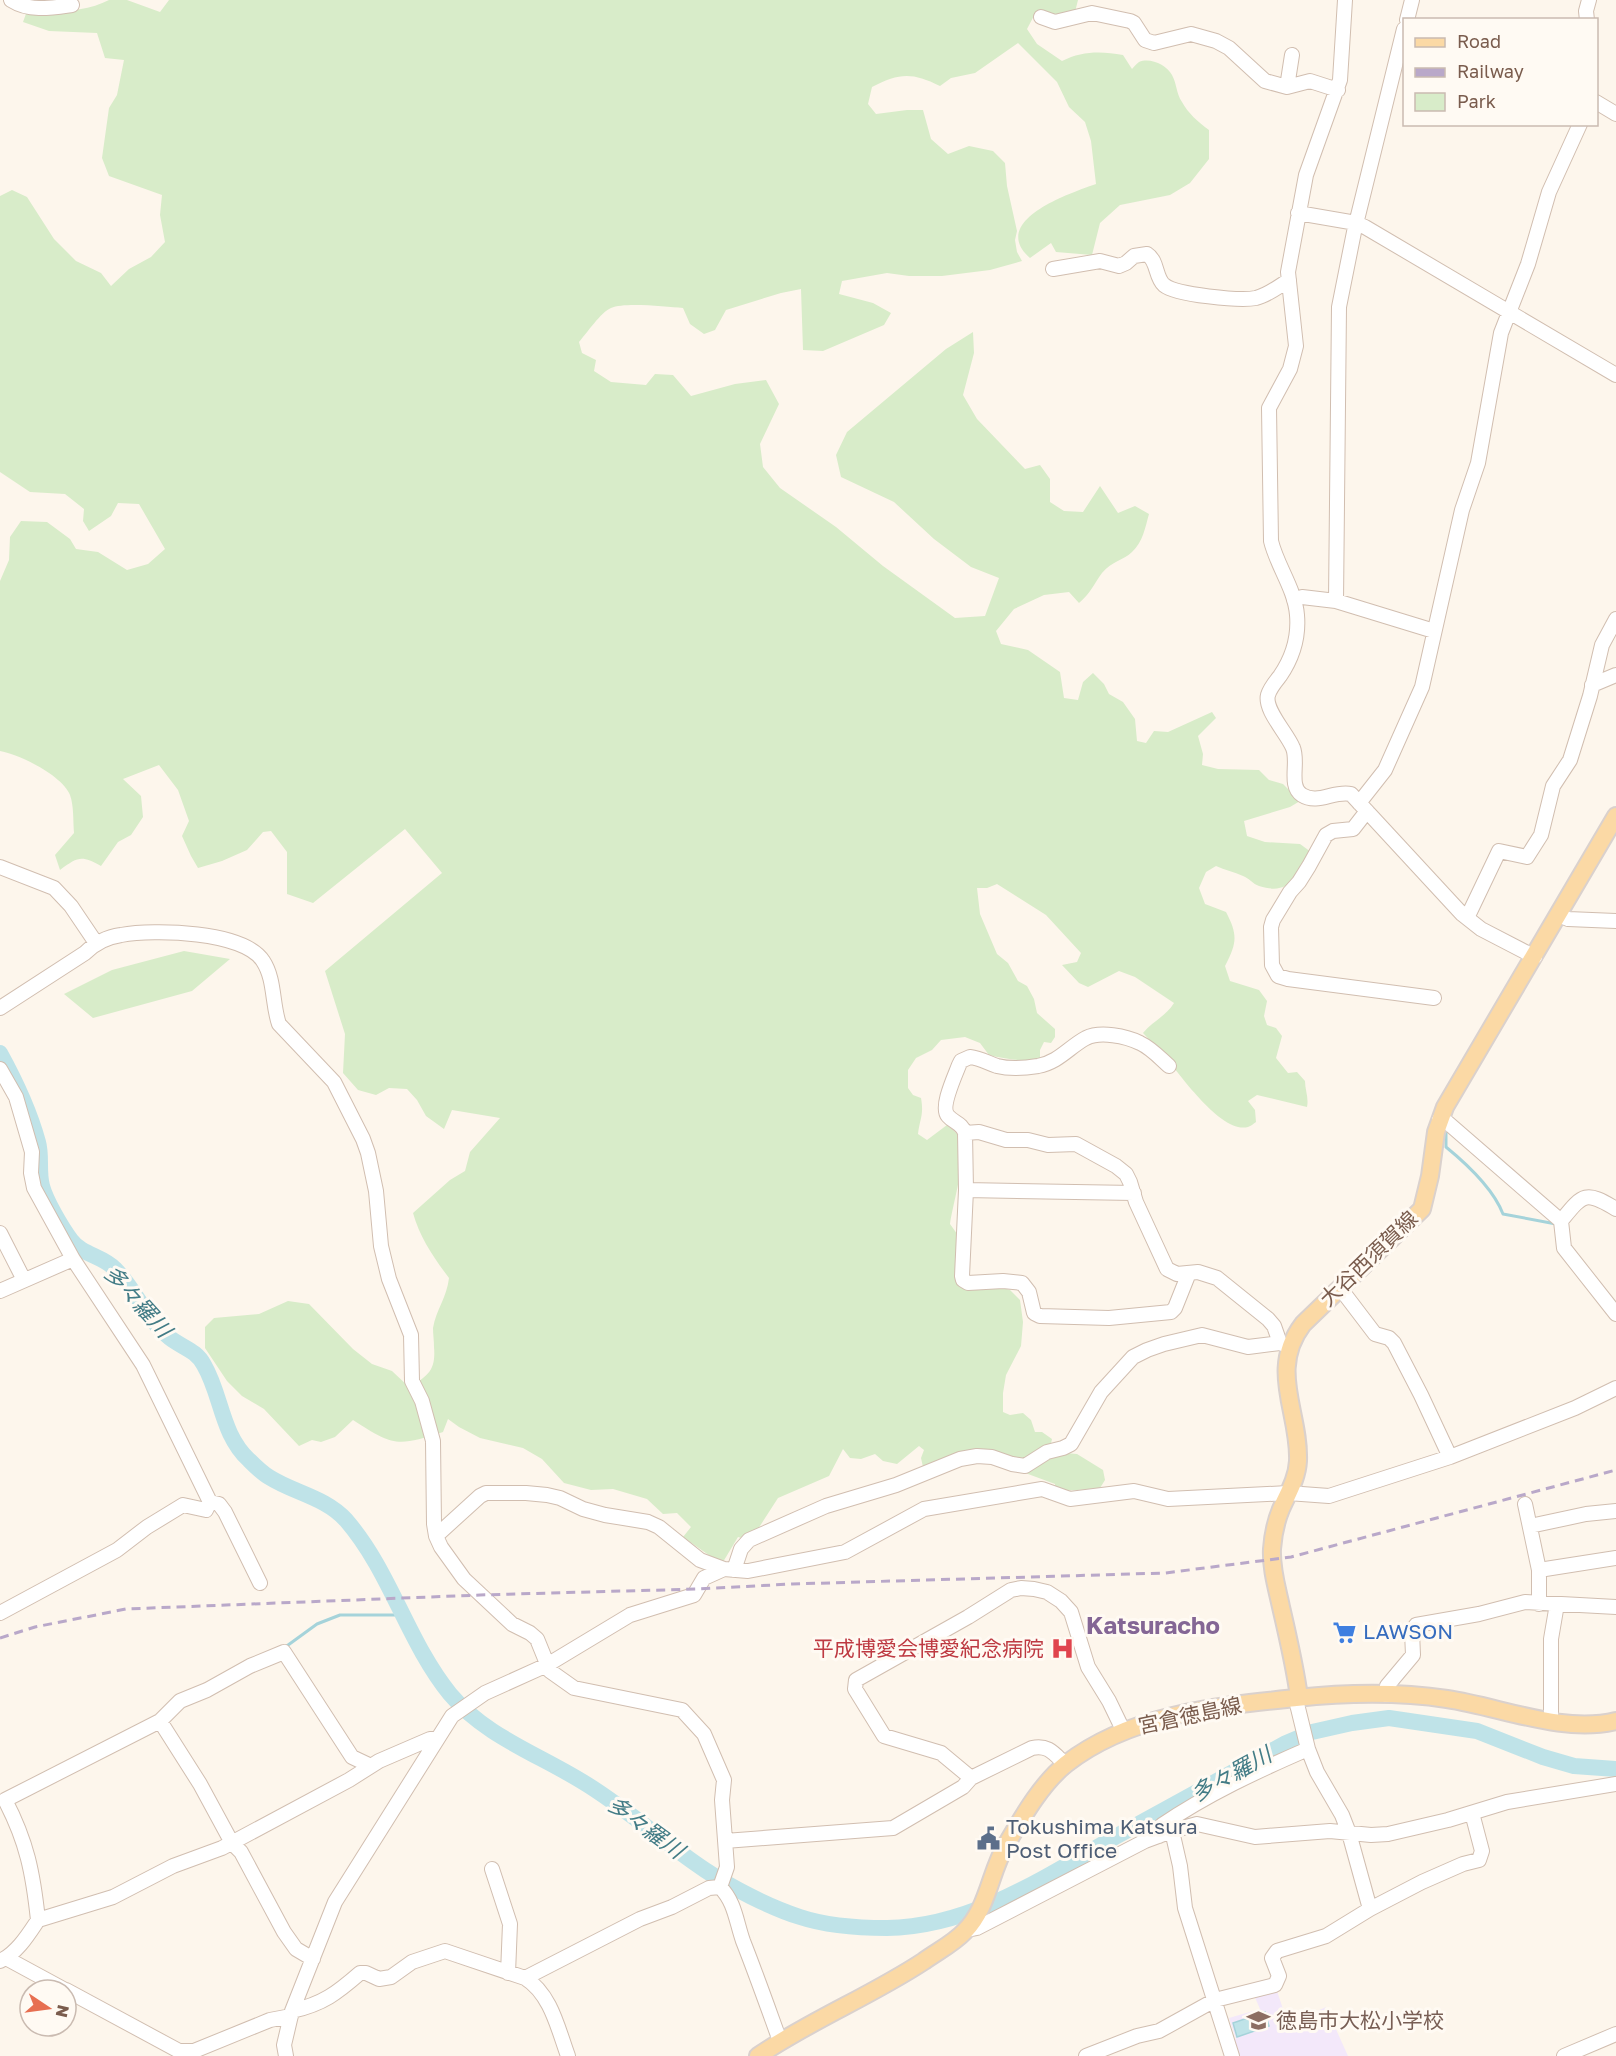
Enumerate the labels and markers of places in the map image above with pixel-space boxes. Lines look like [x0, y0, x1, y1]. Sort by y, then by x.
place label: LAWSON [1363, 1618, 1453, 1644]
supermarket icon: LAWSON [1332, 1619, 1358, 1645]
place label: 平成博愛会博愛紀念病院 [813, 1635, 1044, 1661]
hospital icon: 平成博愛会博愛紀念病院 [1049, 1636, 1075, 1662]
place label: Tokushima Katsura Post Office [1006, 1813, 1198, 1863]
public building icon: Tokushima Katsura Post Office [975, 1826, 1001, 1852]
place label: 徳島市大松小学校 [1276, 2007, 1444, 2033]
school or university icon: 徳島市大松小学校 [1245, 2008, 1271, 2034]

